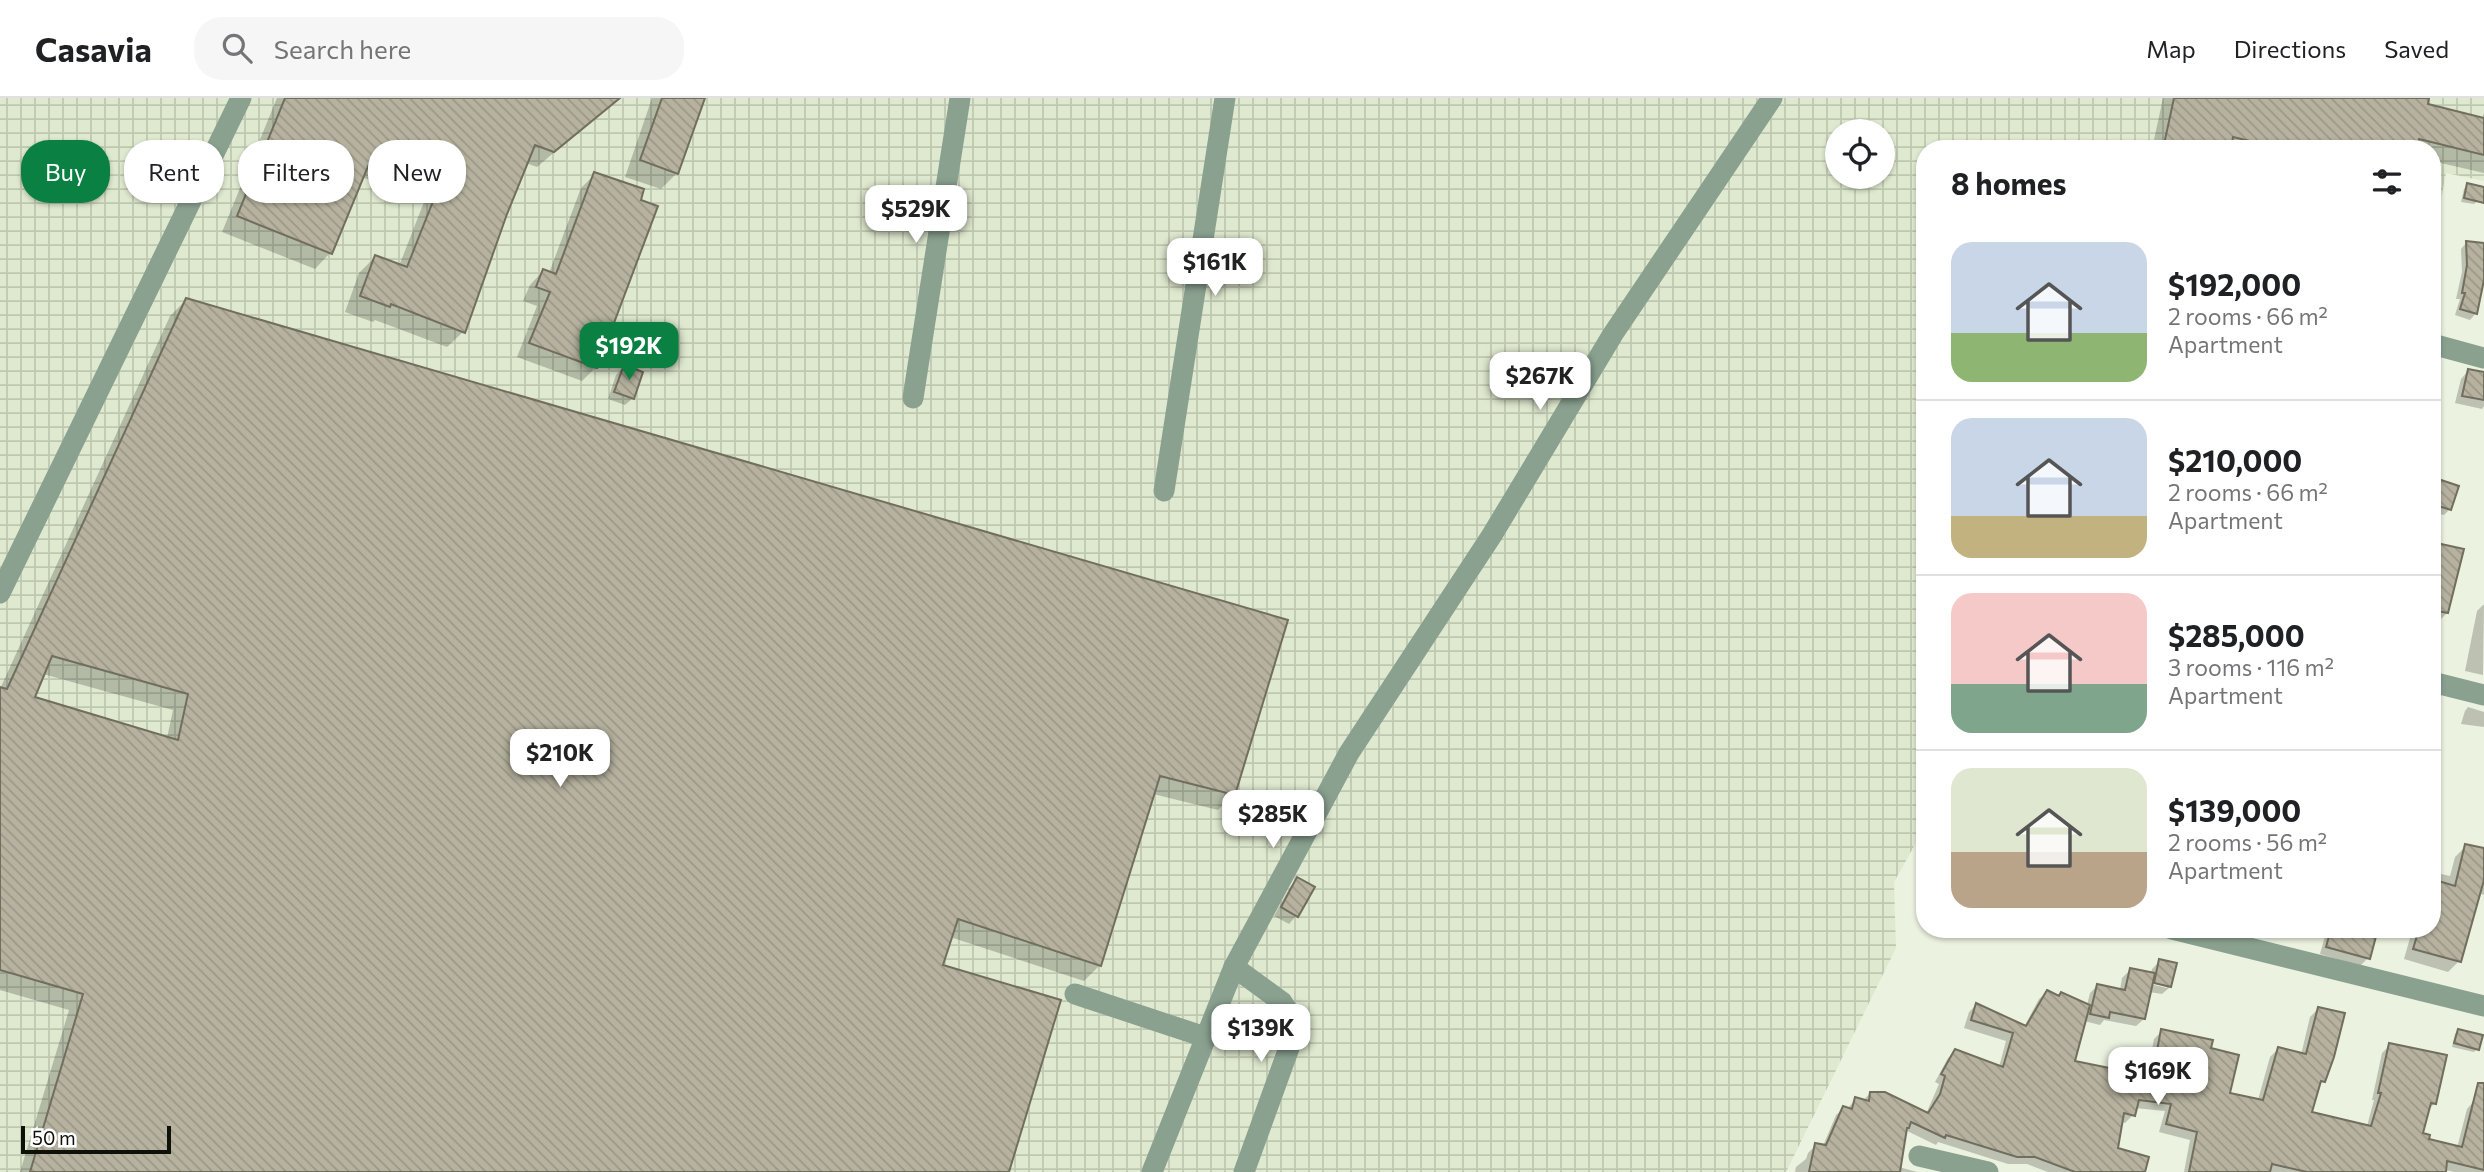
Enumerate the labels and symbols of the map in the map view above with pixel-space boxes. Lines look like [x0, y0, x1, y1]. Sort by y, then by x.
pin: $529K [867, 186, 965, 245]
pin: $161K [1166, 238, 1264, 298]
pin: $192K [580, 322, 678, 382]
pin: $267K [1491, 352, 1589, 412]
pin: $210K [511, 730, 609, 789]
pin: $285K [1224, 790, 1322, 850]
pin: $139K [1212, 1004, 1310, 1064]
pin: $169K [2109, 1048, 2207, 1107]
scale bar [21, 1123, 172, 1155]

